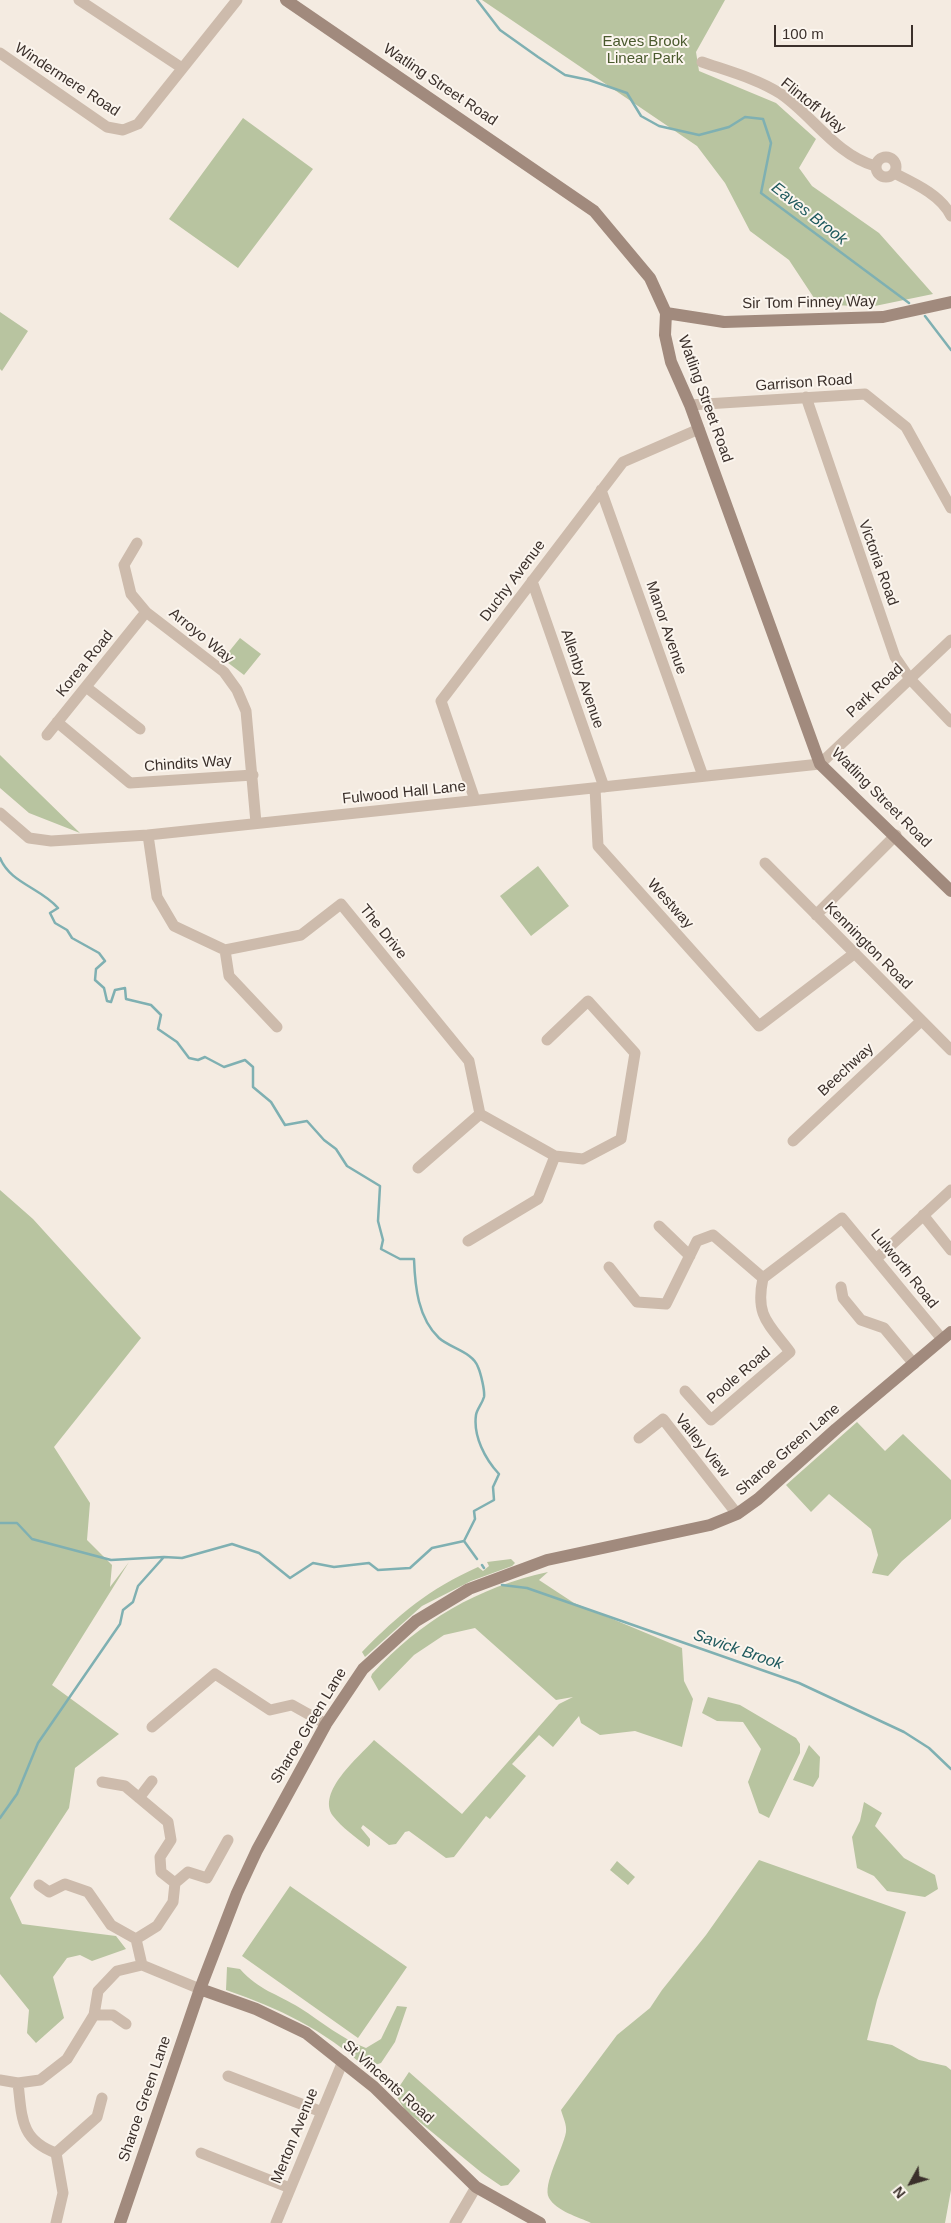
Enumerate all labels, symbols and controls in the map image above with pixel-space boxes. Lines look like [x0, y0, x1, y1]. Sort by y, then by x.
scale bar [776, 15, 915, 47]
text: 100 m [782, 25, 824, 42]
park label: Eaves Brook Linear Park [602, 33, 688, 68]
street label: Windermere Road [11, 39, 123, 121]
street label: Watling Street Road [380, 40, 500, 130]
street label: Flintoff Way [777, 74, 849, 138]
water label: Eaves Brook [767, 179, 851, 249]
street label: Sir Tom Finney Way [742, 293, 876, 313]
street label: Watling Street Road [674, 333, 736, 465]
street label: Garrison Road [755, 371, 853, 395]
street label: Victoria Road [854, 518, 902, 608]
street label: Duchy Avenue [477, 537, 549, 625]
street label: Manor Avenue [642, 579, 690, 677]
street label: Arroyo Way [165, 605, 237, 667]
street label: Korea Road [53, 627, 117, 701]
street label: Allenby Avenue [557, 627, 607, 731]
street label: Park Road [843, 660, 907, 722]
street label: Watling Street Road [827, 744, 935, 852]
street label: Chindits Way [144, 752, 232, 776]
street label: Fulwood Hall Lane [341, 778, 467, 808]
street label: Westway [643, 875, 697, 933]
street label: Kennington Road [821, 899, 915, 993]
street label: The Drive [356, 901, 410, 963]
street label: Beechway [815, 1040, 877, 1100]
street label: Lulworth Road [867, 1226, 941, 1312]
street label: Poole Road [704, 1343, 774, 1409]
street label: Sharoe Green Lane [732, 1400, 844, 1500]
street label: Valley View [671, 1411, 733, 1481]
water label: Savick Brook [691, 1626, 785, 1674]
street label: Sharoe Green Lane [267, 1665, 351, 1787]
street label: Sharoe Green Lane [115, 2034, 175, 2164]
street label: St Vincents Road [339, 2037, 437, 2127]
street label: Merton Avenue [268, 2086, 322, 2186]
north arrow [886, 2158, 936, 2208]
text: N [890, 2183, 909, 2201]

